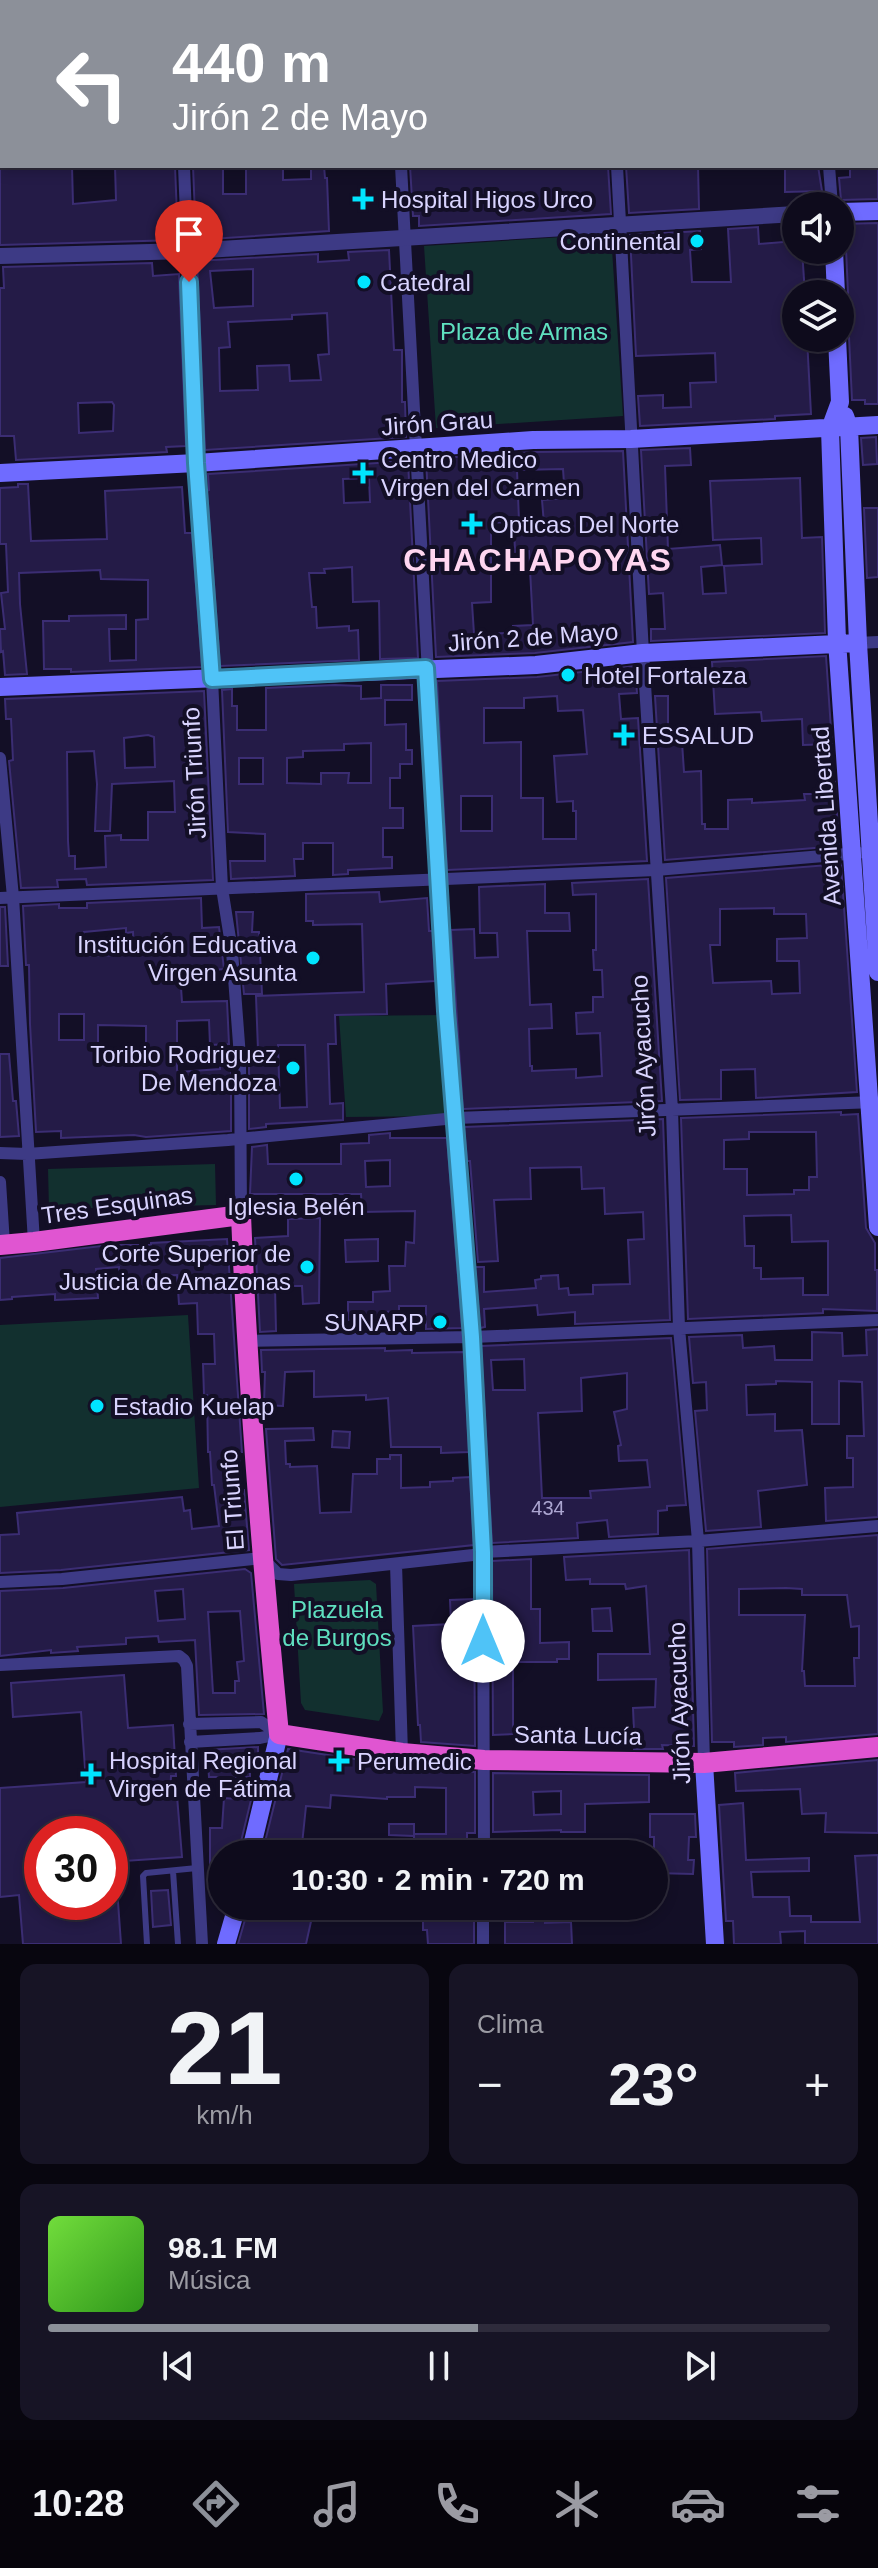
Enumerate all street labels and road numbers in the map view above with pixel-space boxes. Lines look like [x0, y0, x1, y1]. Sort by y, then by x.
street label: Jirón Grau [380, 406, 494, 440]
street label: Jirón 2 de Mayo [447, 618, 619, 656]
street label: Jirón Triunfo [177, 706, 211, 840]
street label: Avenida Libertad [806, 725, 846, 907]
street label: Jirón Ayacucho [625, 974, 661, 1138]
street label: Tres Esquinas [40, 1181, 194, 1229]
street label: El Triunfo [215, 1448, 249, 1552]
street label: Jirón Ayacucho [663, 1621, 695, 1785]
street label: Santa Lucía [514, 1720, 643, 1750]

